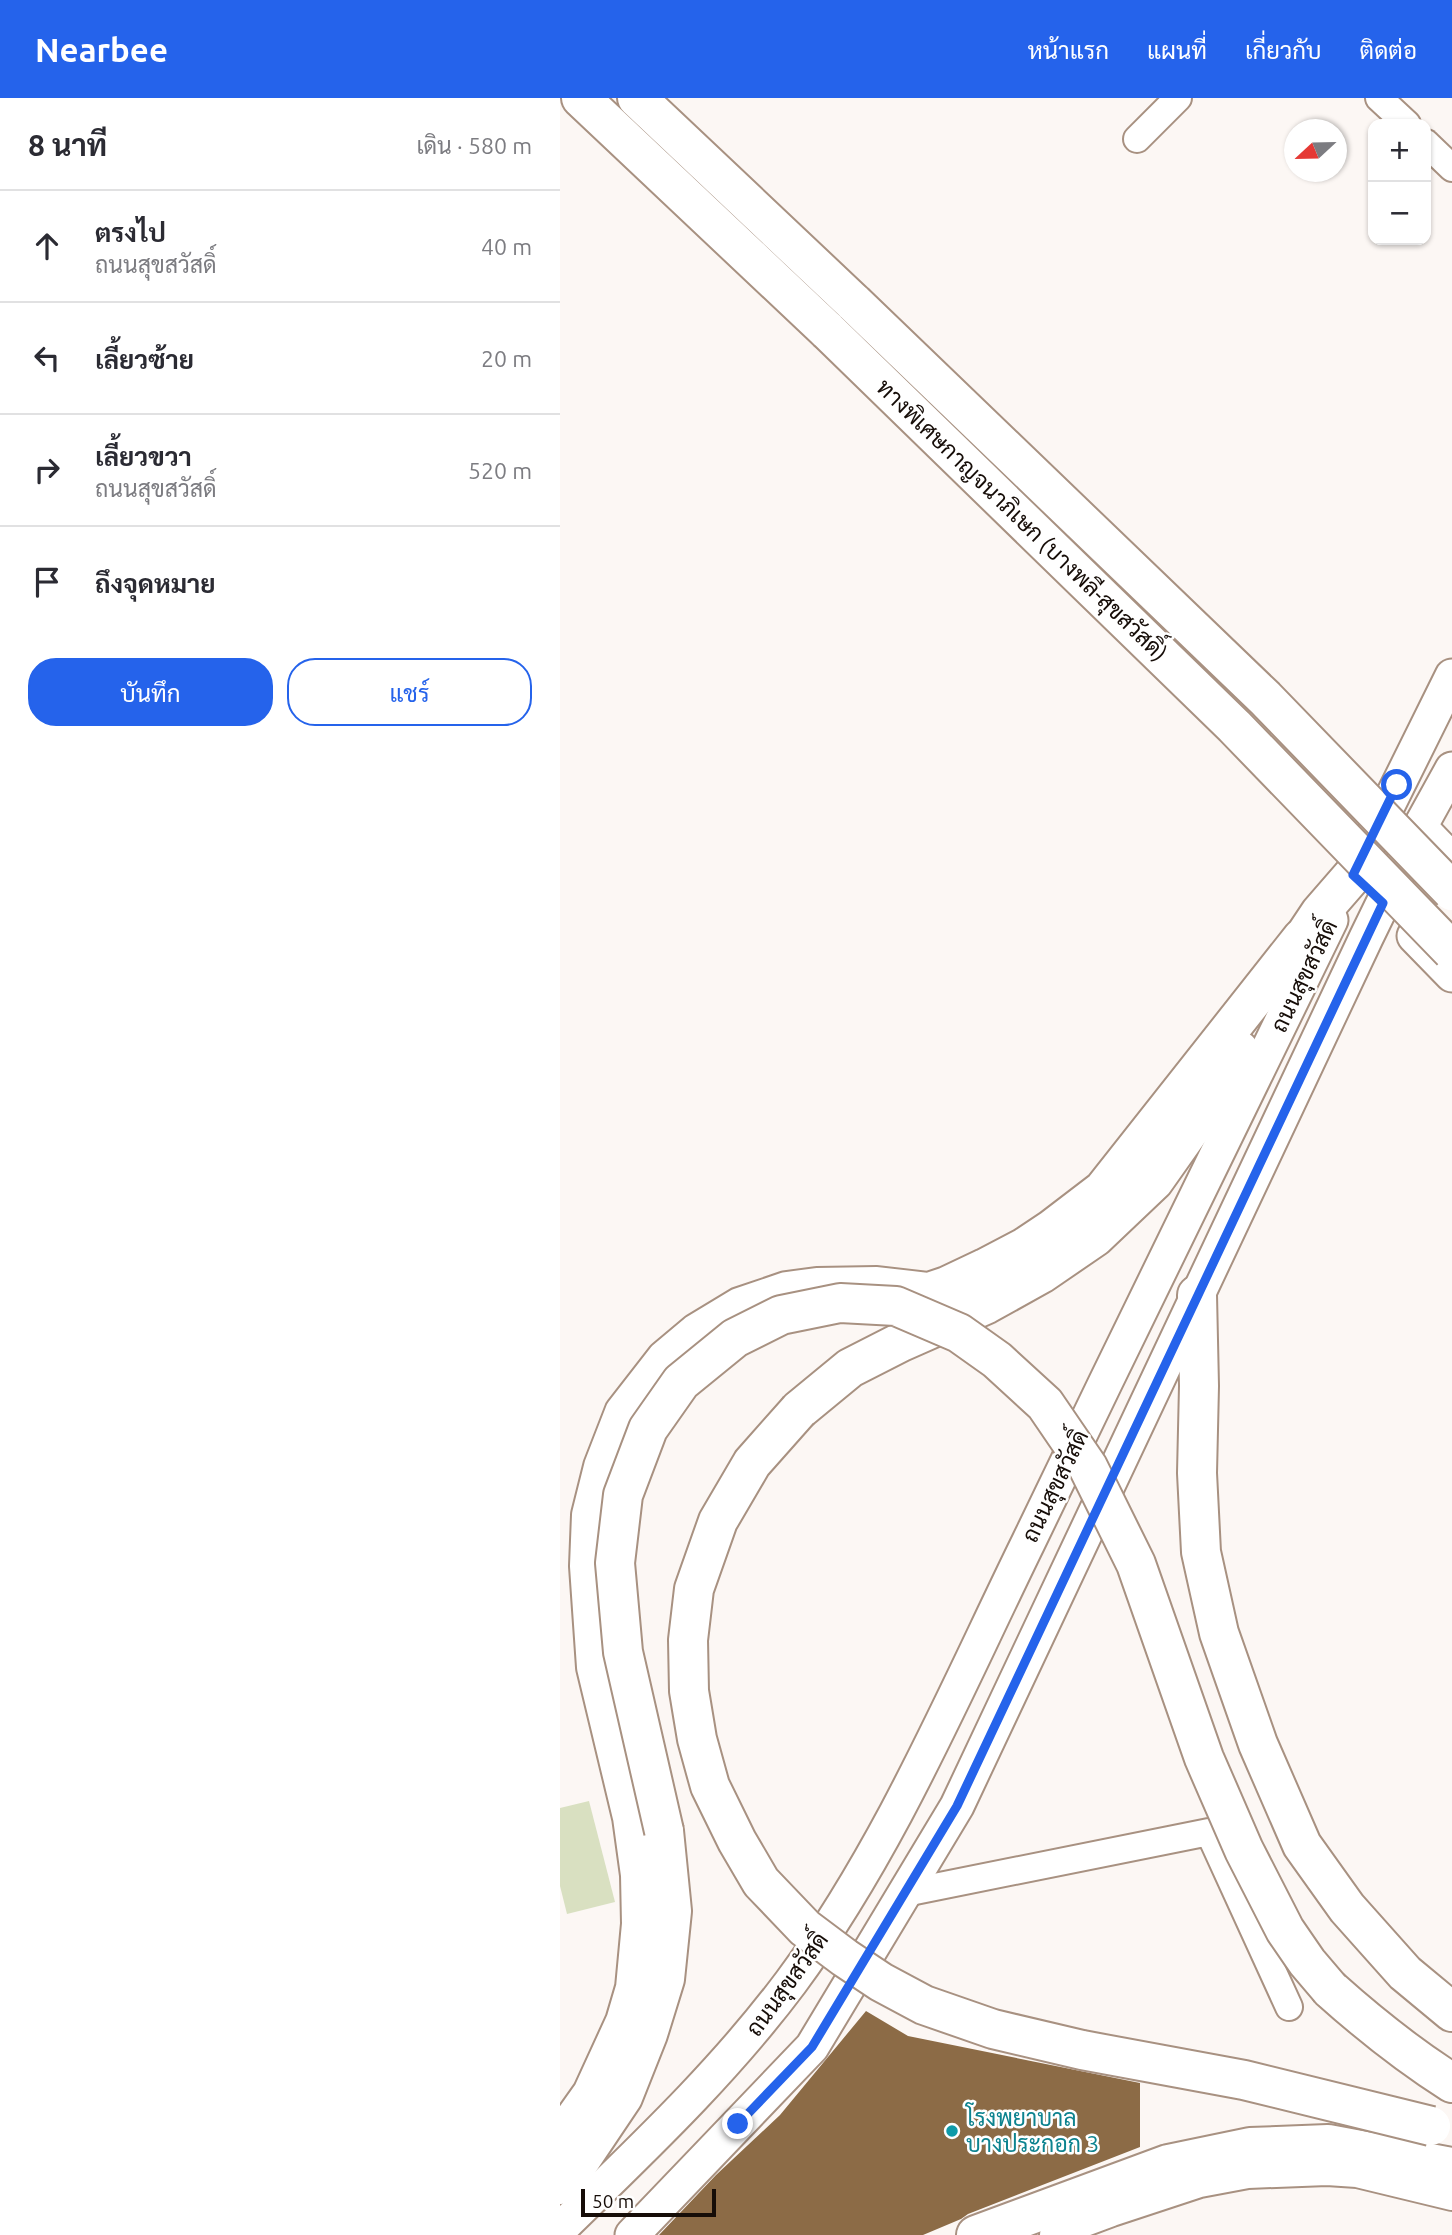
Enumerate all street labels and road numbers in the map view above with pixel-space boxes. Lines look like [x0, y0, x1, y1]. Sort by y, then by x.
street label: ทางพิเศษกาญจนาภิเษก (บางพลี-สุขสวัสดิ์) [869, 367, 1179, 668]
street label: ถนนสุขสวัสดิ์ [1258, 912, 1345, 1038]
street label: ถนนสุขสวัสดิ์ [1009, 1422, 1096, 1548]
street label: ถนนสุขสวัสดิ์ [733, 1922, 836, 2043]

